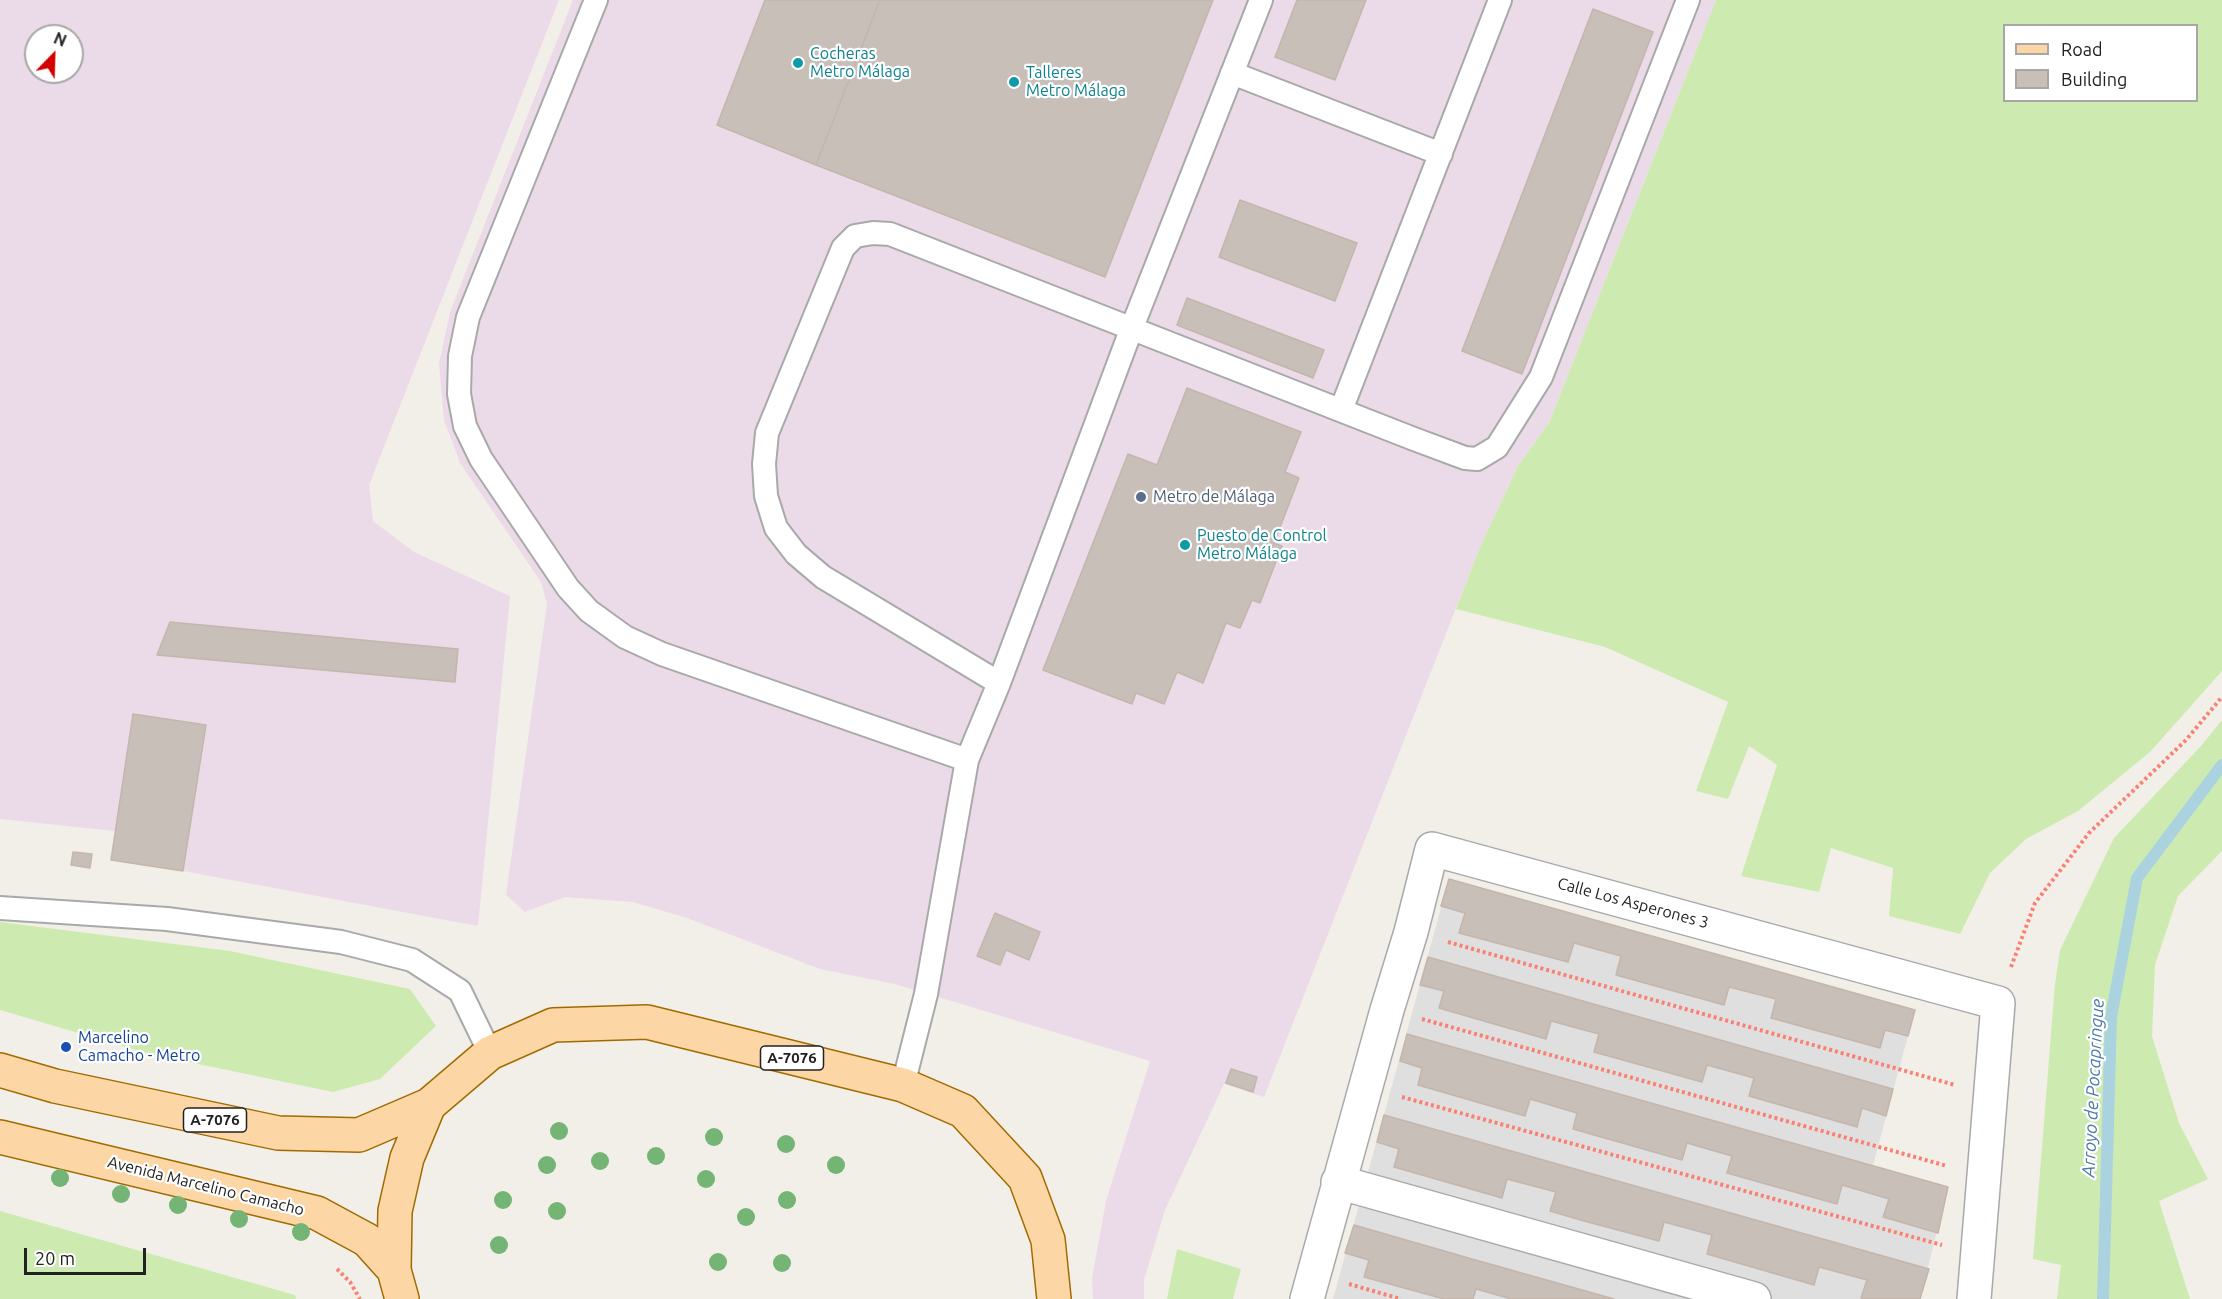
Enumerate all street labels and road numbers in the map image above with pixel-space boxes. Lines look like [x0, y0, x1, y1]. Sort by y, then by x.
street label: Calle Los Asperones 3 [1555, 874, 1711, 932]
road number: A-7076 [760, 1046, 824, 1070]
road number: A-7076 [184, 1108, 246, 1132]
street label: Avenida Marcelino Camacho [106, 1152, 306, 1220]

